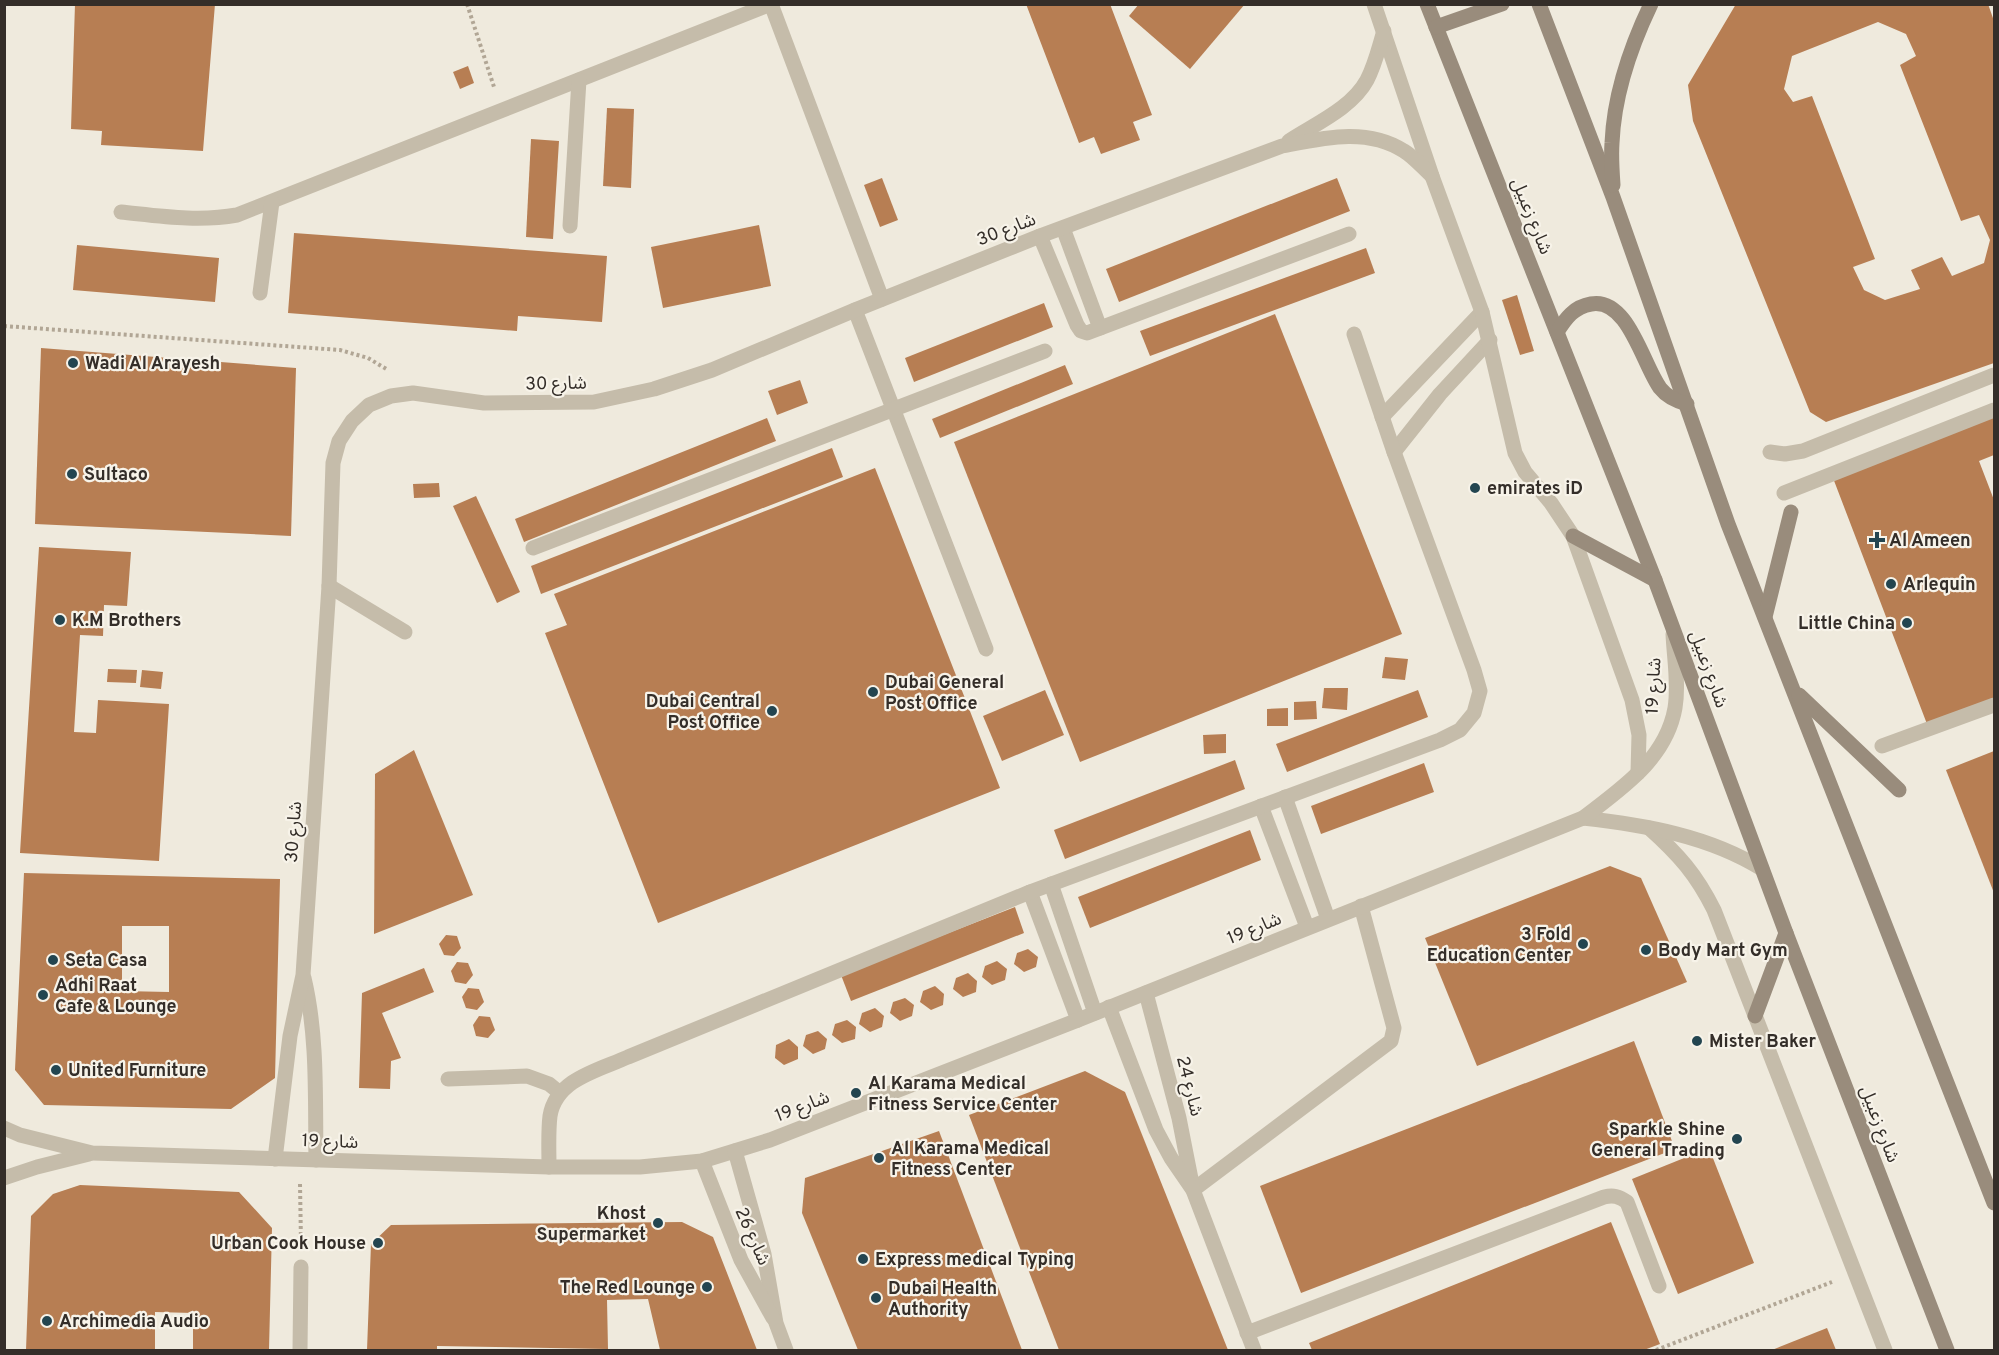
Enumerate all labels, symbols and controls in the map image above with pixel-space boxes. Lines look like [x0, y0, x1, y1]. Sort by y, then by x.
street label: شارع زعبيل [1504, 175, 1556, 259]
street label: شارع 30 [974, 209, 1040, 253]
place label: Wadi Al Arayesh [85, 353, 220, 376]
marker: Wadi Al Arayesh [66, 356, 80, 370]
street label: شارع 30 [525, 372, 587, 398]
place label: Sultaco [84, 464, 148, 487]
marker: Sultaco [65, 467, 79, 481]
place label: emirates iD [1487, 478, 1583, 501]
marker: emirates iD [1468, 481, 1482, 495]
place label: Al Ameen [1889, 530, 1971, 553]
marker: Al Ameen [1870, 533, 1884, 547]
place label: Arlequin [1903, 574, 1976, 597]
marker: Arlequin [1884, 577, 1898, 591]
place label: K.M Brothers [72, 610, 181, 633]
marker: K.M Brothers [53, 613, 67, 627]
place label: Little China [1798, 613, 1895, 636]
marker: Little China [1900, 616, 1914, 630]
street label: شارع زعبيل [1682, 628, 1732, 712]
street label: شارع 19 [1642, 657, 1668, 715]
place label: Dubai General Post Office [885, 672, 1004, 716]
marker: Dubai General Post Office [866, 685, 880, 699]
place label: Dubai Central Post Office [646, 691, 760, 735]
marker: Dubai Central Post Office [765, 704, 779, 718]
street label: شارع 30 [281, 801, 309, 864]
street label: شارع 19 [1224, 908, 1286, 952]
place label: 3 Fold Education Center [1427, 924, 1571, 968]
marker: 3 Fold Education Center [1576, 937, 1590, 951]
place label: Body Mart Gym [1658, 940, 1788, 963]
marker: Body Mart Gym [1639, 943, 1653, 957]
place label: Seta Casa [65, 950, 147, 973]
marker: Seta Casa [46, 953, 60, 967]
place label: Adhi Raat Cafe & Lounge [55, 975, 177, 1019]
marker: Adhi Raat Cafe & Lounge [36, 988, 50, 1002]
place label: Mister Baker [1709, 1031, 1817, 1054]
marker: Mister Baker [1690, 1034, 1704, 1048]
street label: شارع 24 [1169, 1054, 1207, 1119]
place label: United Furniture [68, 1060, 206, 1083]
marker: United Furniture [49, 1063, 63, 1077]
place label: Al Karama Medical Fitness Service Center [868, 1073, 1057, 1117]
street label: شارع زعبيل [1852, 1083, 1904, 1167]
street label: شارع 19 [772, 1086, 834, 1129]
marker: Al Karama Medical Fitness Service Center [849, 1086, 863, 1100]
place label: Sparkle Shine General Trading [1591, 1119, 1725, 1163]
street label: شارع 19 [301, 1130, 359, 1156]
marker: Sparkle Shine General Trading [1730, 1132, 1744, 1146]
place label: Al Karama Medical Fitness Center [891, 1138, 1049, 1182]
marker: Al Karama Medical Fitness Center [872, 1151, 886, 1165]
place label: Khost Supermarket [536, 1203, 646, 1247]
street label: شارع 26 [728, 1204, 775, 1270]
marker: Khost Supermarket [651, 1216, 665, 1230]
place label: Urban Cook House [211, 1233, 366, 1256]
marker: Urban Cook House [371, 1236, 385, 1250]
place label: Express medical Typing [875, 1249, 1074, 1272]
marker: Express medical Typing [856, 1252, 870, 1266]
place label: The Red Lounge [560, 1277, 695, 1300]
place label: Dubai Health Authority [888, 1278, 997, 1322]
marker: The Red Lounge [700, 1280, 714, 1294]
marker: Dubai Health Authority [869, 1291, 883, 1305]
place label: Archimedia Audio [59, 1311, 209, 1334]
marker: Archimedia Audio [40, 1314, 54, 1328]

